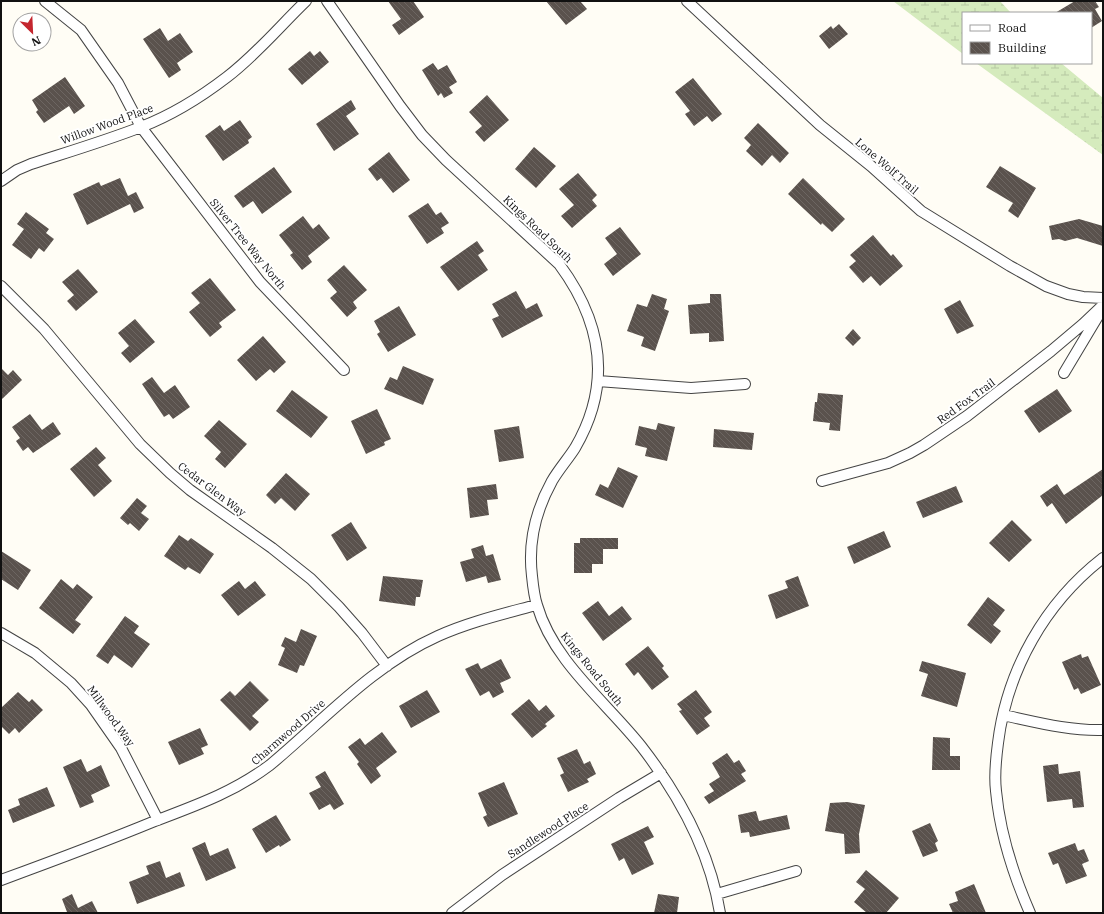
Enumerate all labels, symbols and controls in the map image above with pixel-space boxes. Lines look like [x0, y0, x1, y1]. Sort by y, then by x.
north arrow [12, 12, 52, 52]
legend [962, 12, 1092, 64]
text: Road [998, 20, 1027, 35]
text: N [29, 33, 43, 49]
text: Building [998, 40, 1046, 55]
street label: Willow Wood Place [59, 101, 155, 147]
street label: Lone Wolf Trail [853, 135, 921, 197]
street label: Kings Road South [500, 192, 576, 266]
street label: Silver Tree Way North [207, 196, 289, 293]
street label: Red Fox Trail [934, 375, 998, 427]
street label: Cedar Glen Way [175, 459, 249, 519]
street label: Kings Road South [558, 629, 626, 709]
street label: Millwood Way [84, 683, 138, 749]
street label: Charmwood Drive [248, 696, 328, 768]
street label: Sandlewood Place [505, 799, 591, 861]

